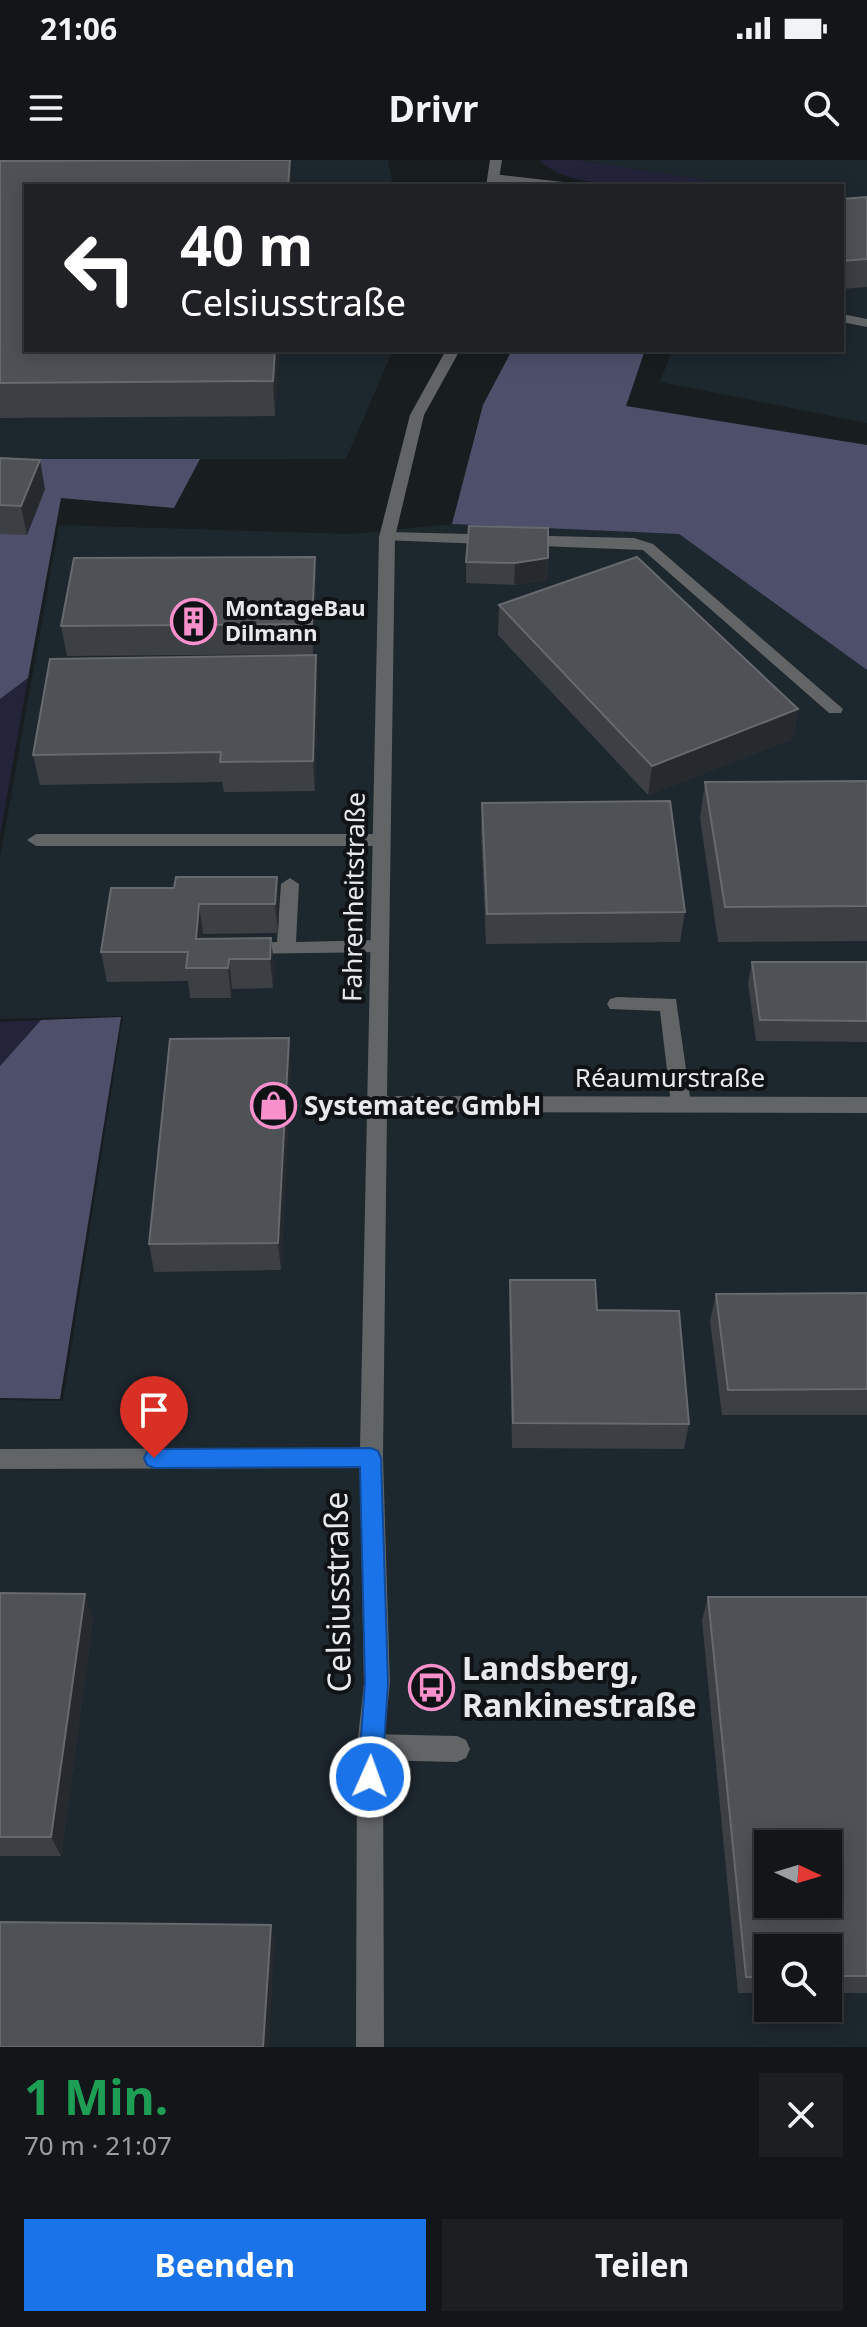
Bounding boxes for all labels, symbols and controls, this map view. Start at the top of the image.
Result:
text: 21:06 [40,8,117,49]
text: Drivr [389,84,478,133]
icon: menu [24,86,68,130]
icon: search [799,86,843,130]
text: 40 m [180,206,313,282]
icon: left [48,216,152,320]
text: Celsiusstraße [180,278,406,327]
place label: MontageBau Dilmann [225,592,366,647]
building icon: MontageBau Dilmann [170,597,218,645]
street label: Fahrenheitstraße [333,792,373,1002]
street label: Réaumurstraße [575,1059,765,1095]
shop icon: Systematec GmbH [249,1082,297,1130]
place label: Systematec GmbH [304,1087,541,1123]
pin [120,1376,188,1458]
icon: arrive [132,1388,176,1432]
street label: Celsiusstraße [313,1491,360,1693]
place label: Landsberg, Rankinestraße [462,1646,697,1726]
bus stop icon: Landsberg, Rankinestraße [407,1663,455,1711]
position arrow [328,1735,412,1819]
north arrow [754,1830,842,1918]
map controls [754,1830,842,2022]
button: search [754,1934,842,2022]
text: 1 Min. [24,2064,168,2129]
button: close [759,2073,843,2157]
text: 70 m · 21:07 [24,2127,172,2163]
button: Beenden [24,2219,426,2311]
button: Teilen [442,2219,843,2311]

